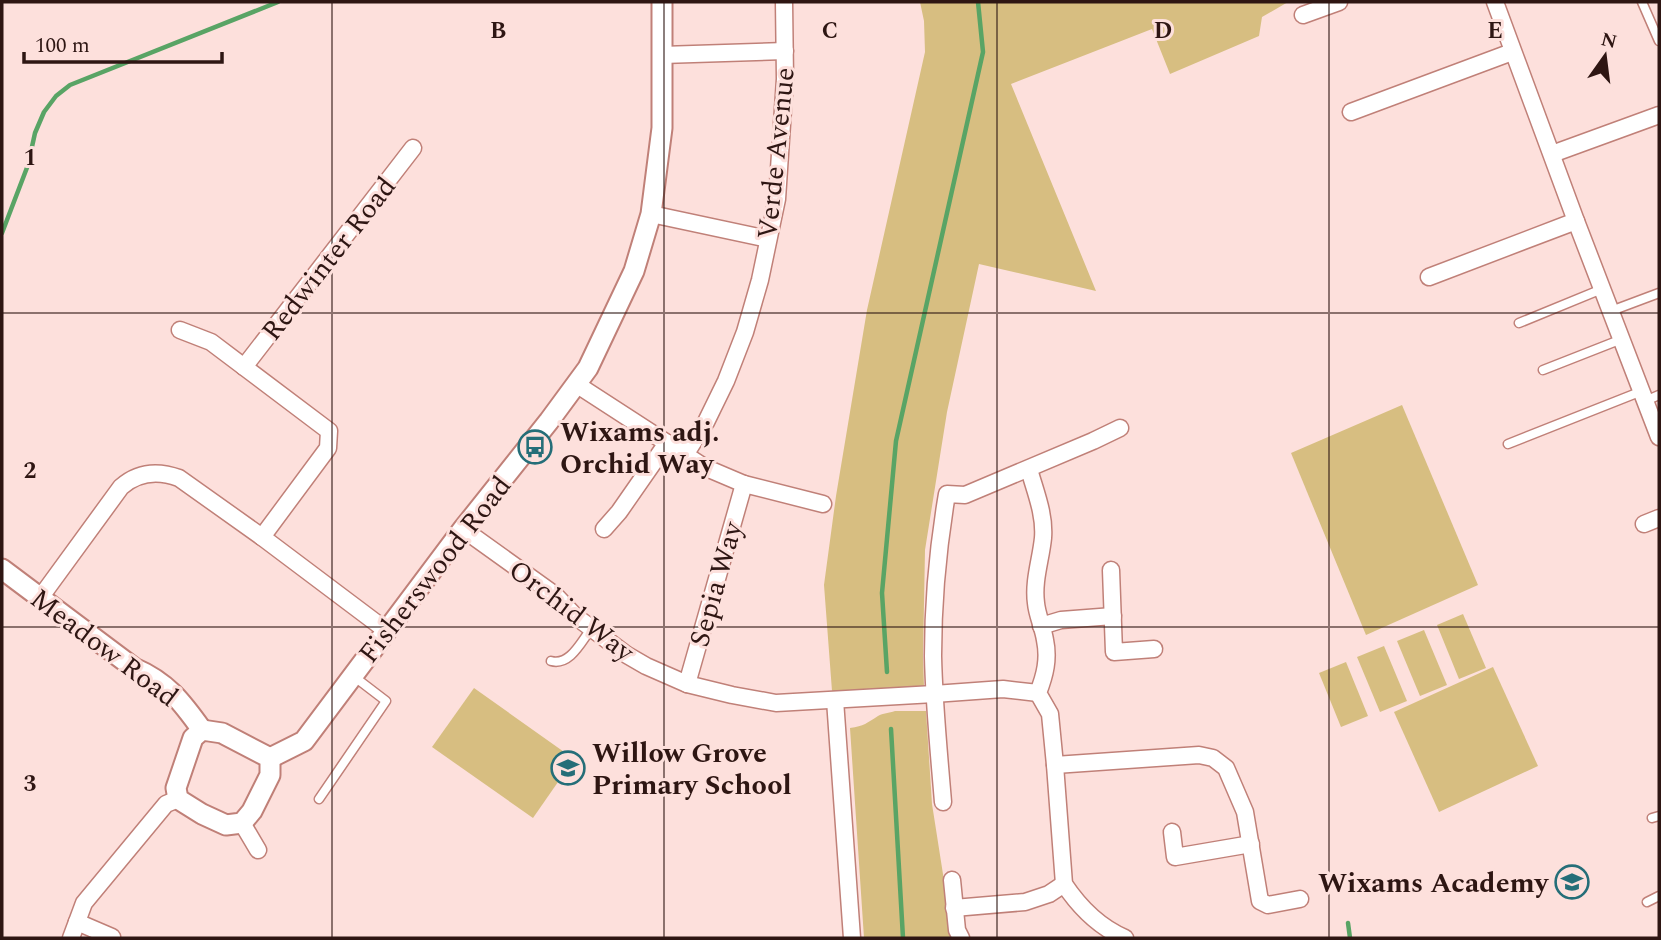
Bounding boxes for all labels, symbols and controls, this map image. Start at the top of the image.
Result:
text: B [490,14,506,49]
text: C [822,14,838,49]
text: D [1154,14,1172,49]
text: E [1487,14,1503,49]
scale bar [24,21,222,65]
north arrow [1570,21,1640,91]
text: N [1598,25,1620,57]
text: 100 m [35,30,90,62]
street label: Verde Avenue [746,65,807,241]
text: 1 [24,141,36,176]
street label: Redwinter Road [251,167,407,350]
place label: Wixams adj. Orchid Way [560,411,720,486]
bus stop icon: Wixams adj. Orchid Way [516,428,554,466]
text: 2 [24,454,37,489]
street label: Fisherswood Road [348,467,522,673]
street label: Sepia Way [678,515,755,652]
street label: Orchid Way [499,549,645,674]
street label: Meadow Road [21,578,187,718]
place label: Willow Grove Primary School [592,732,792,807]
school or university icon: Willow Grove Primary School [549,749,587,787]
text: 3 [24,767,37,802]
place label: Wixams Academy [1318,862,1550,905]
school or university icon: Wixams Academy [1553,863,1591,901]

